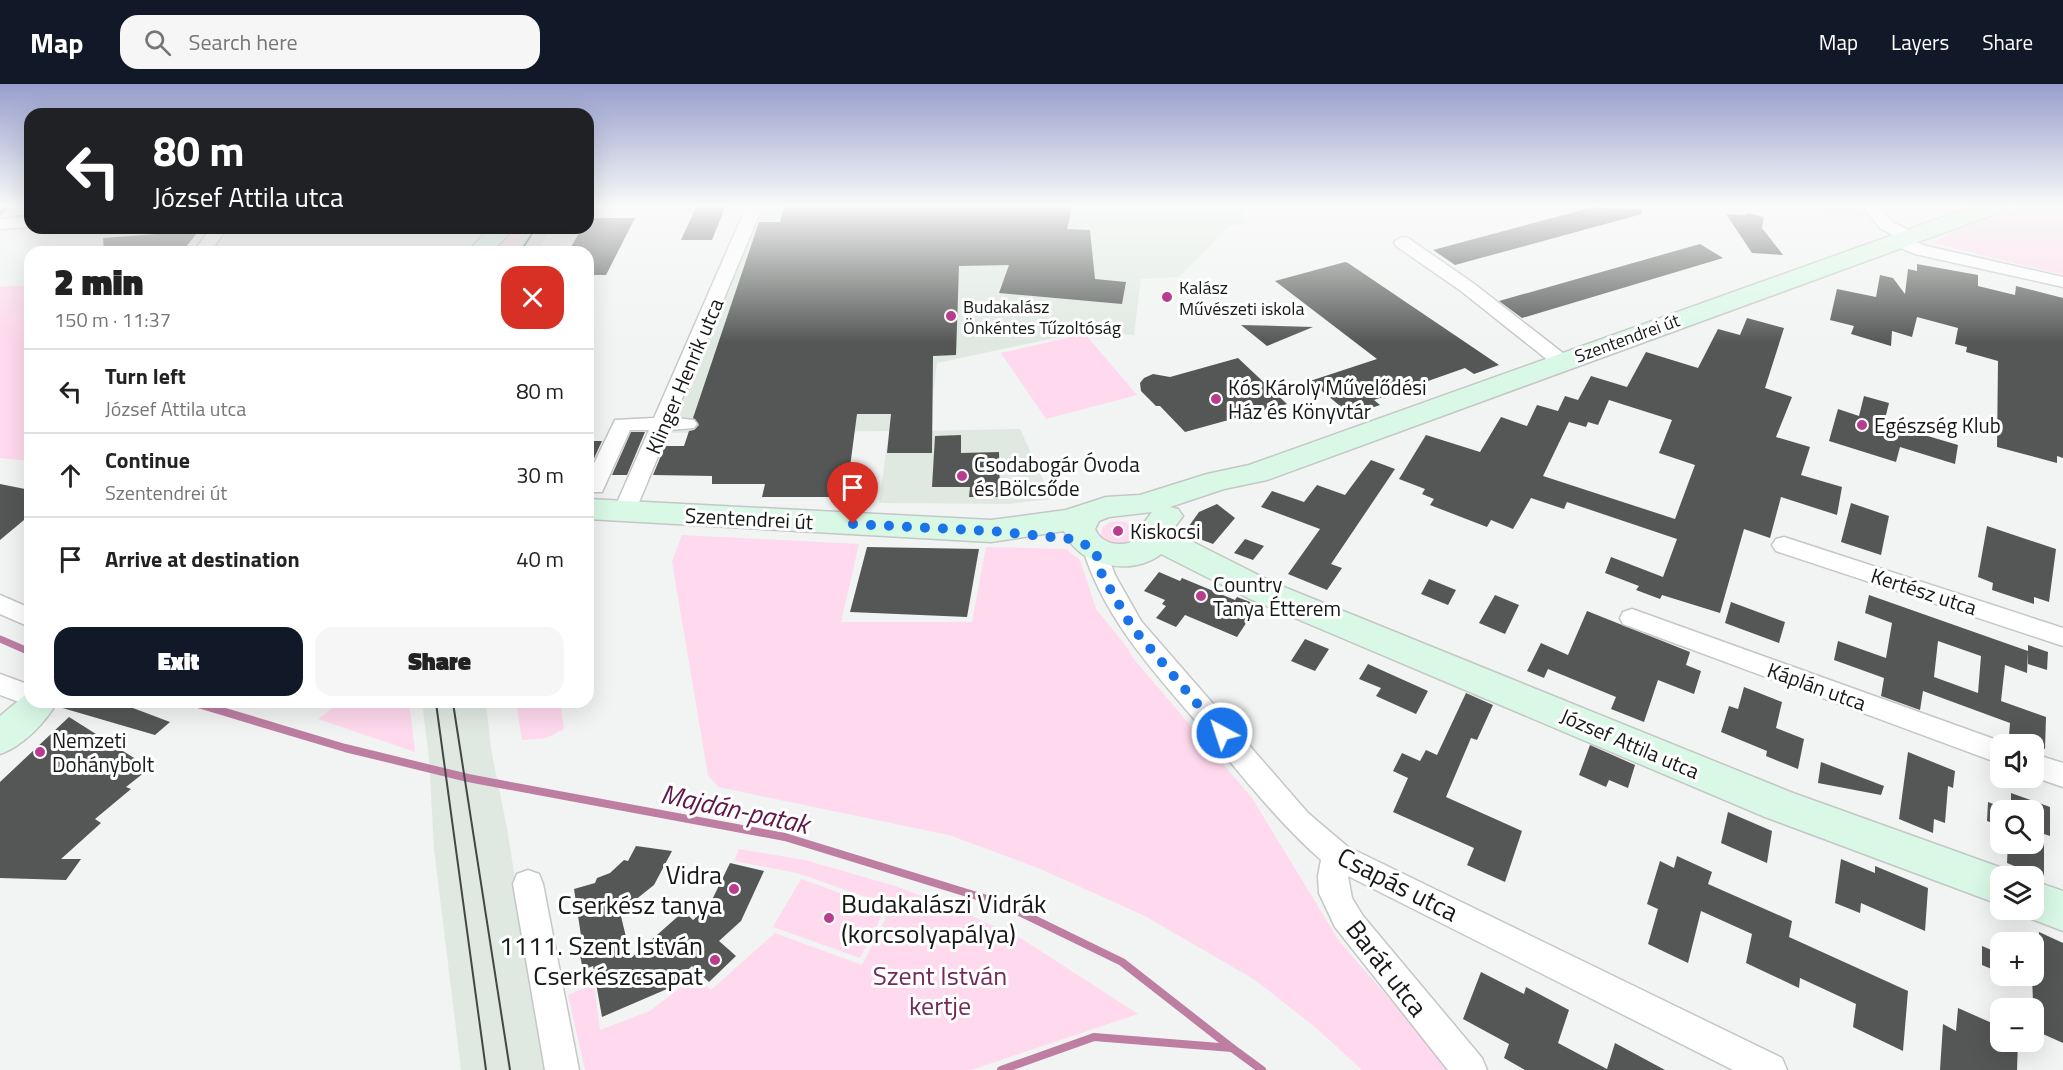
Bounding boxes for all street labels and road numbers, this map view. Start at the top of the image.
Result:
street label: Klinger Henrik utca [637,293,731,459]
street label: Szentendrei út [1571,306,1684,370]
street label: Szentendrei út [684,499,815,537]
street label: Kertész utca [1867,559,1982,623]
street label: Káplán utca [1763,653,1871,719]
street label: József Attila utca [1556,699,1705,787]
street label: Csapás utca [1331,837,1465,931]
street label: Barát utca [1337,911,1437,1025]

